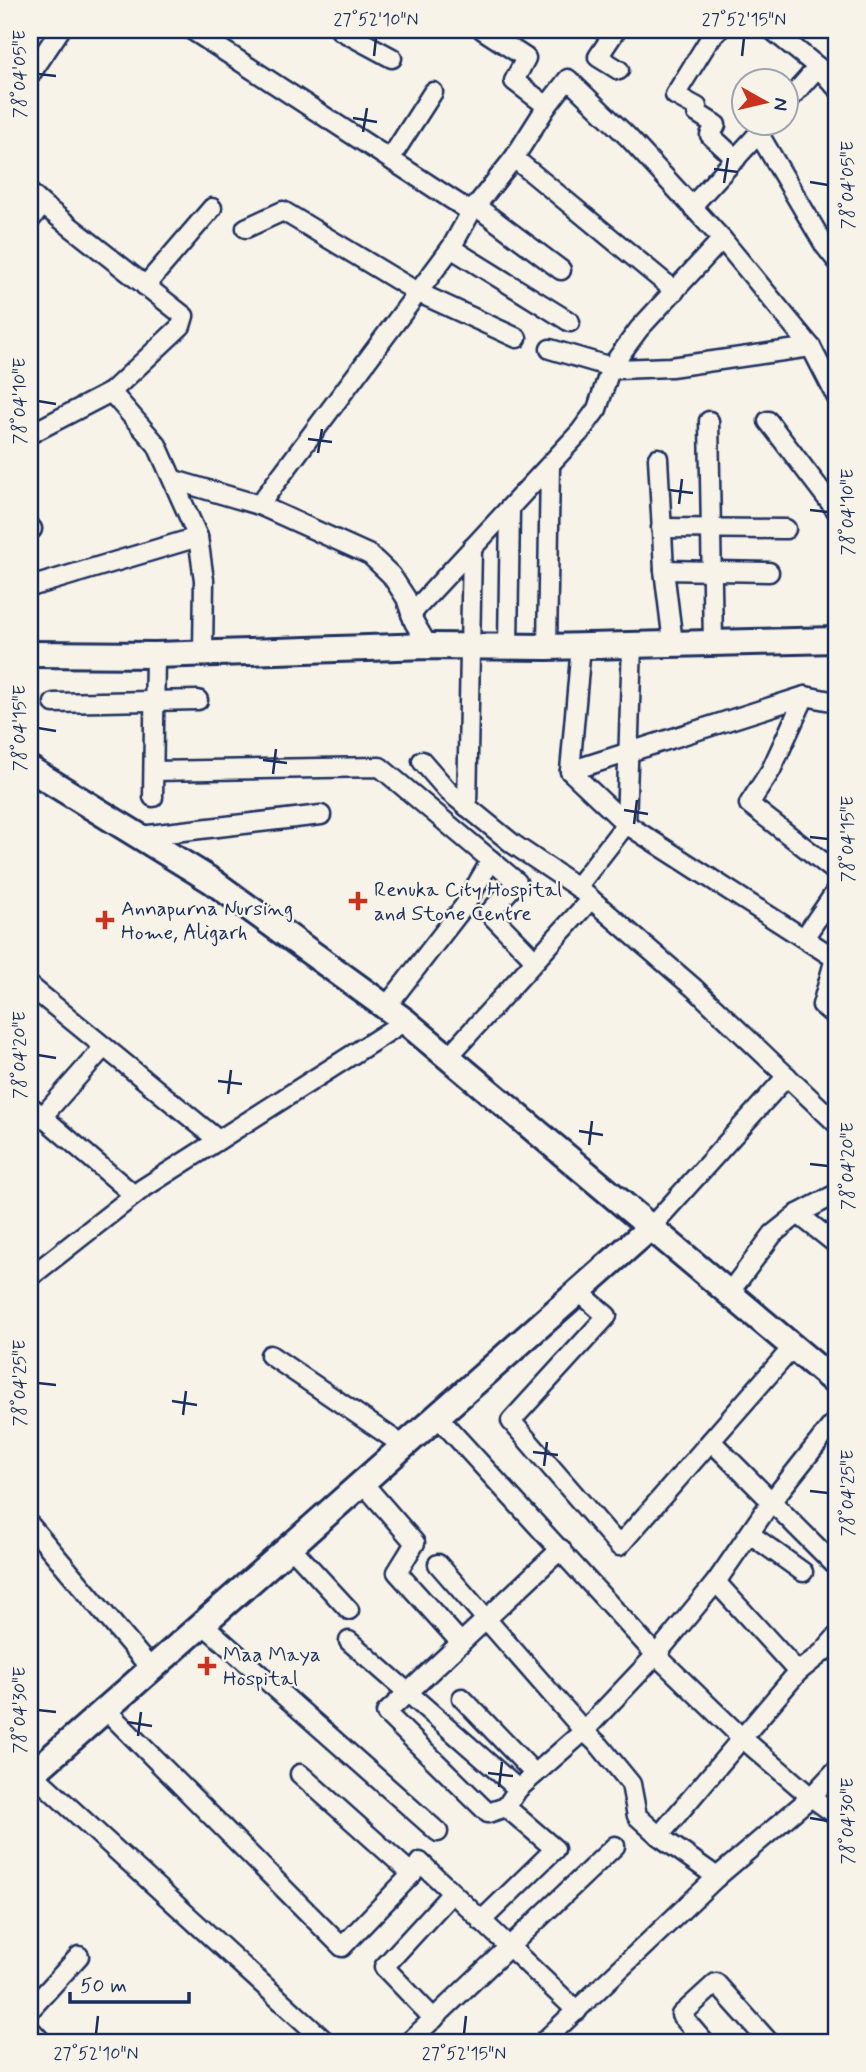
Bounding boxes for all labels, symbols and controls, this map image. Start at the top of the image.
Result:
text: 27°52'10"N [334,8,418,32]
text: 27°52'15"N [702,8,786,32]
text: 78°04'05"E [8,30,32,118]
north arrow [730,66,800,136]
text: N [767,96,794,112]
text: 78°04'05"E [836,141,860,229]
text: 78°04'10"E [8,357,32,445]
text: 78°04'10"E [836,468,860,556]
text: 78°04'15"E [8,685,32,771]
text: 78°04'15"E [836,796,860,882]
place label: Renuka City Hospital and Stone Centre [374,876,562,928]
marker: Renuka City Hospital and Stone Centre [348,891,368,911]
place label: Annapurna Nursing Home, Aligarh [121,895,293,947]
marker: Annapurna Nursing Home, Aligarh [95,910,115,930]
text: 78°04'20"E [8,1011,32,1099]
text: 78°04'20"E [836,1122,860,1210]
text: 78°04'25"E [8,1339,32,1427]
text: 78°04'25"E [836,1449,860,1537]
place label: Maa Maya Hospital [223,1641,321,1693]
marker: Maa Maya Hospital [197,1656,217,1676]
text: 78°04'30"E [8,1666,32,1754]
text: 78°04'30"E [836,1777,860,1865]
scale bar [70,1960,189,2004]
text: 50 m [80,1972,127,2000]
text: 27°52'10"N [54,2042,138,2066]
text: 27°52'15"N [422,2042,506,2066]

